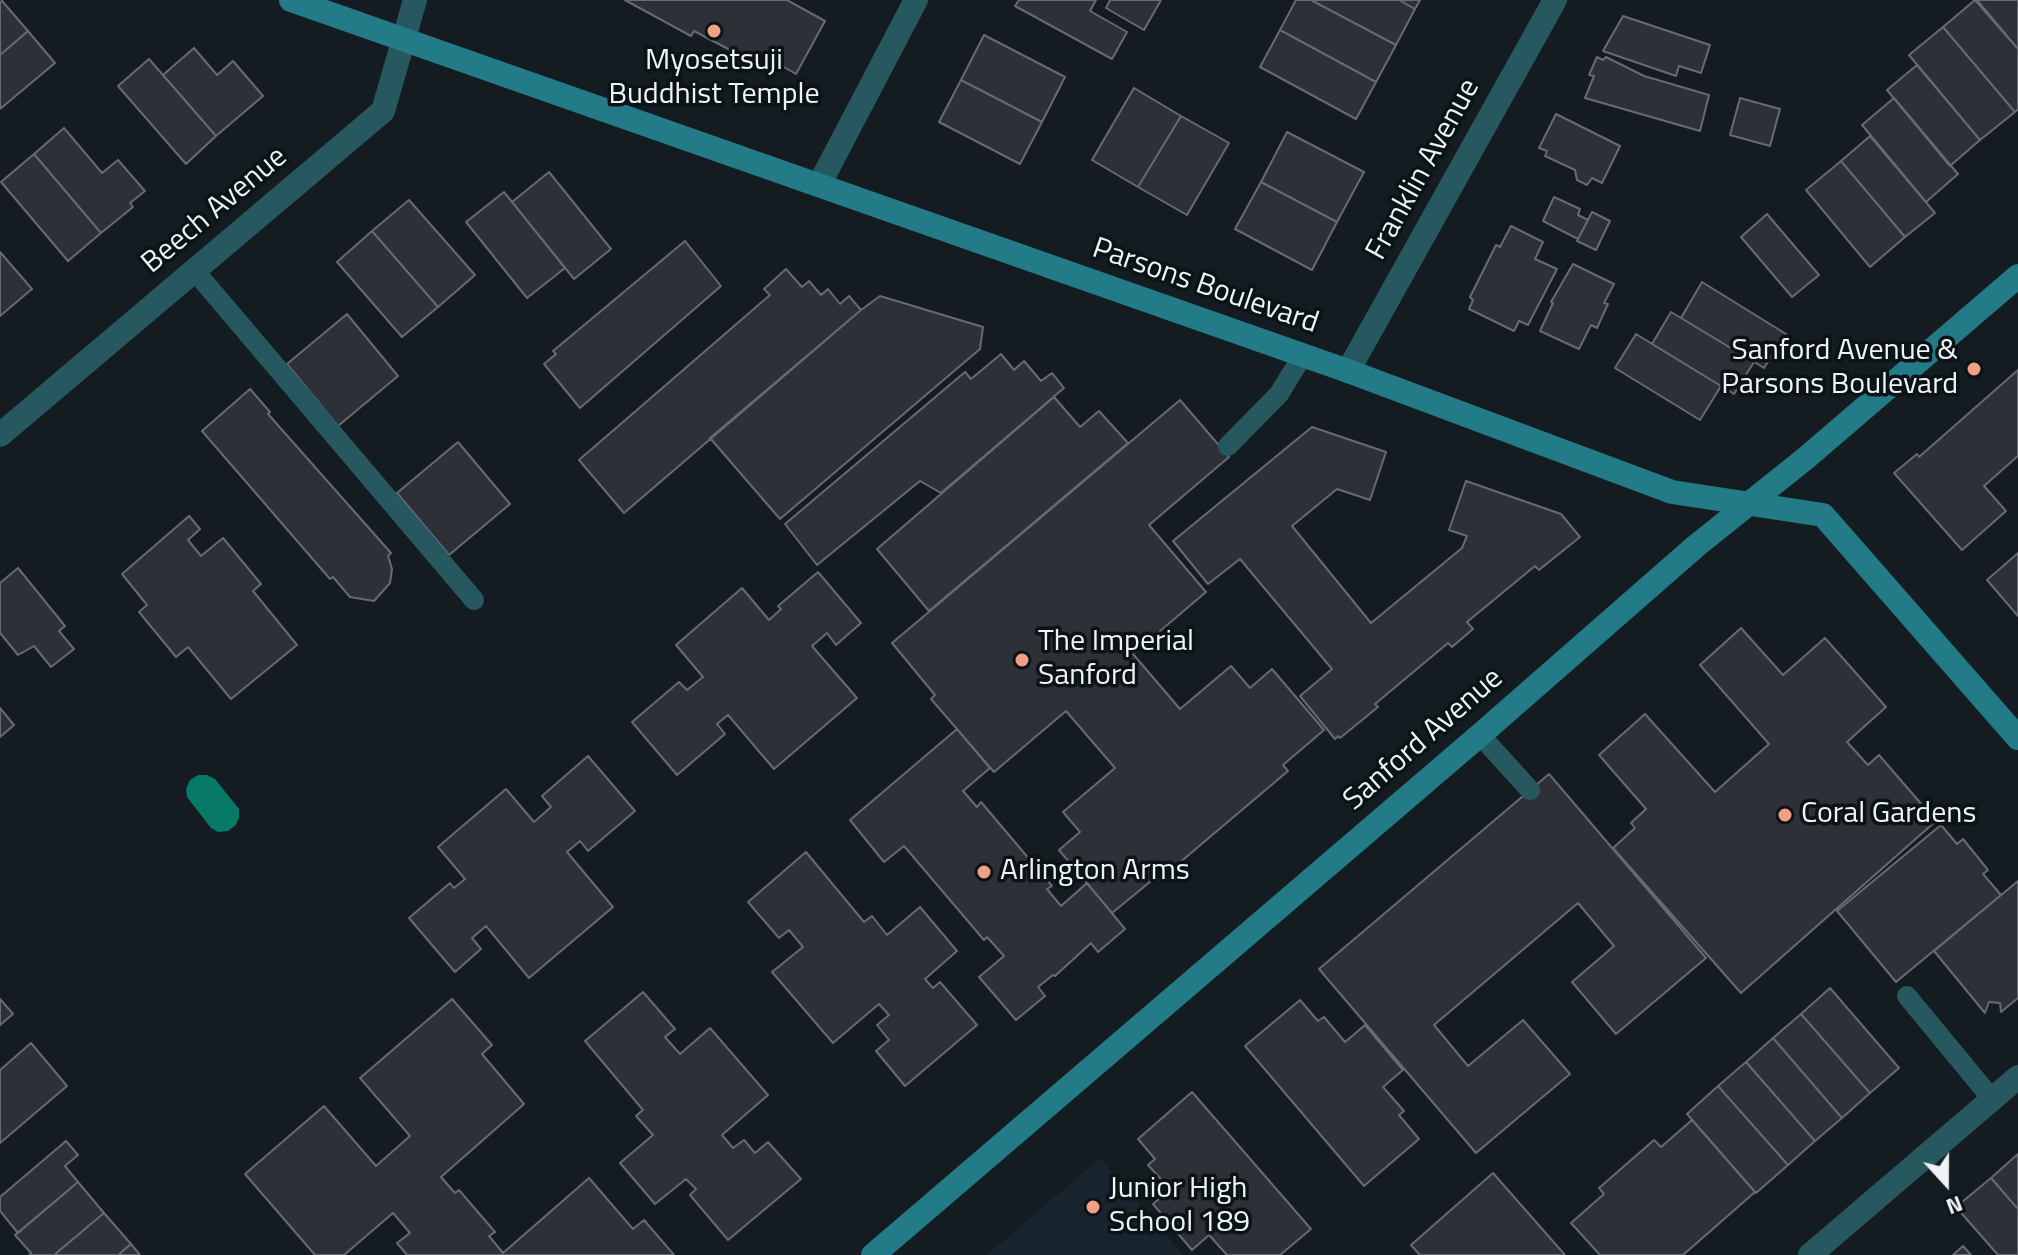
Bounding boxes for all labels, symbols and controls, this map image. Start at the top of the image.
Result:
marker: Myosetsuji Buddhist Temple [705,22,723,40]
place label: Myosetsuji Buddhist Temple [608,44,820,114]
street label: Franklin Avenue [1360,73,1488,267]
street label: Beech Avenue [135,140,295,282]
street label: Parsons Boulevard [1087,231,1323,343]
place label: Sanford Avenue & Parsons Boulevard [1721,334,1958,404]
marker: Sanford Avenue & Parsons Boulevard [1965,360,1983,378]
place label: The Imperial Sanford [1038,625,1194,696]
marker: The Imperial Sanford [1013,651,1031,669]
street label: Sanford Avenue [1337,661,1511,819]
place label: Coral Gardens [1801,797,1976,833]
marker: Coral Gardens [1776,806,1794,824]
place label: Arlington Arms [1000,854,1190,890]
marker: Arlington Arms [975,863,993,881]
north arrow [1906,1143,1986,1223]
place label: Junior High School 189 [1109,1172,1250,1242]
text: N [1941,1187,1968,1224]
marker: Junior High School 189 [1084,1198,1102,1216]

